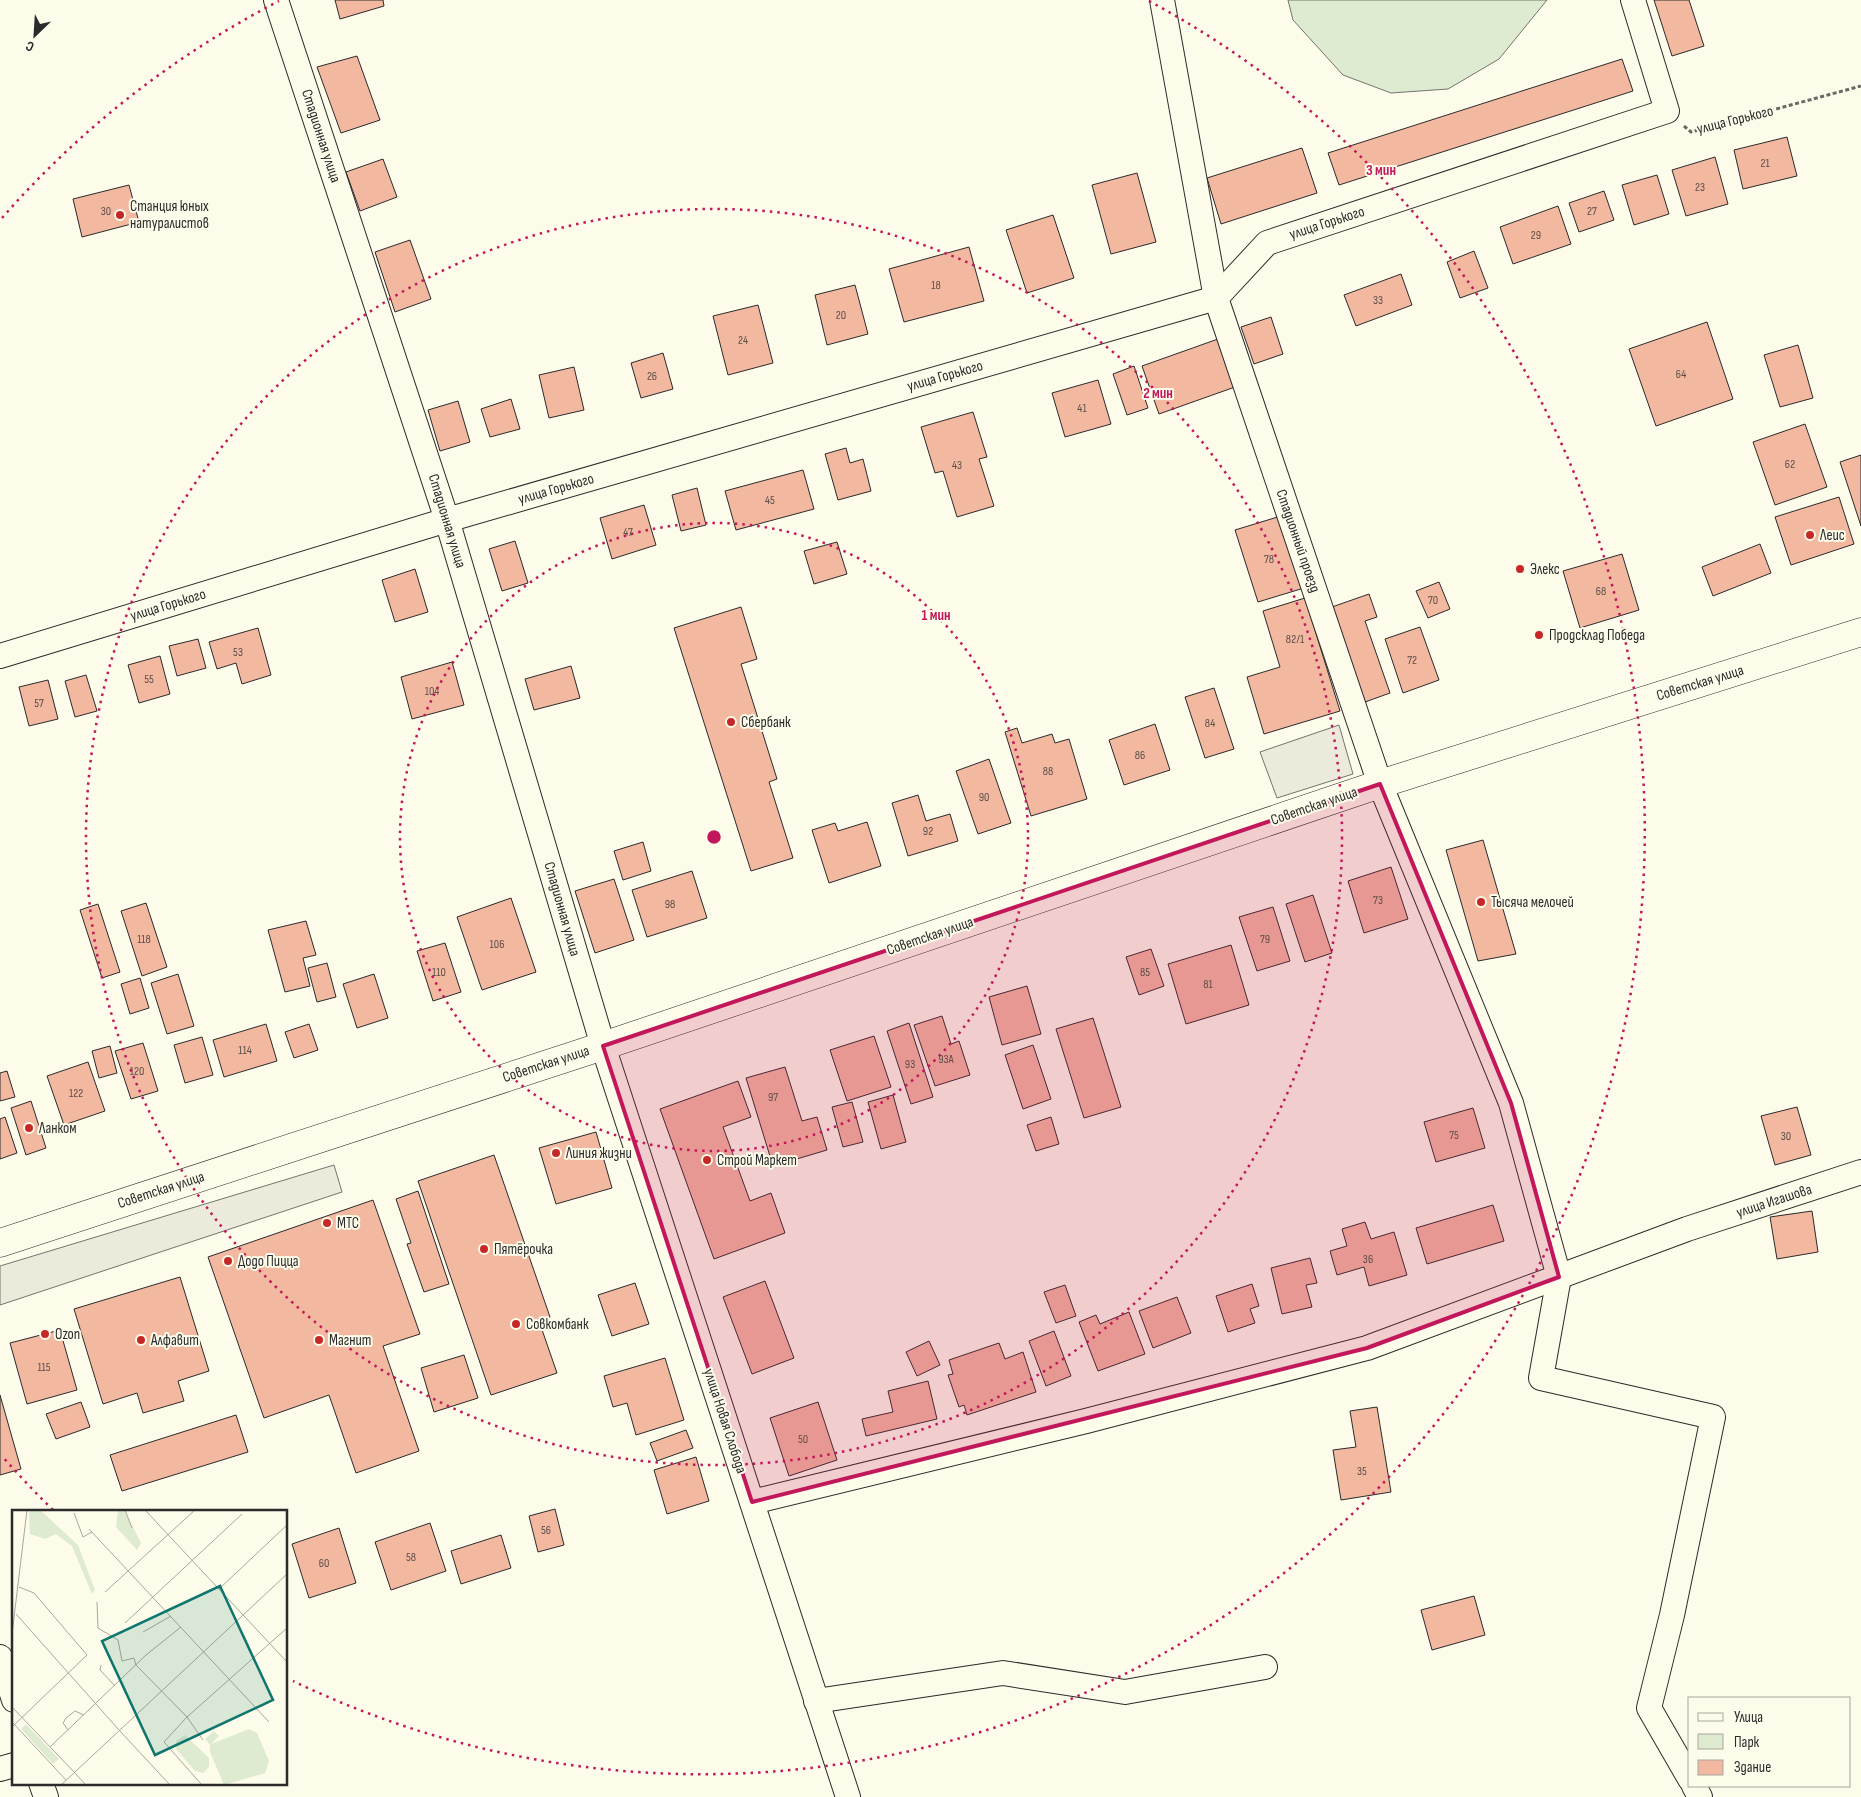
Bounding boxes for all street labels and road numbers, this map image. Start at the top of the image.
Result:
street label: Стадионная улица [297,87,345,185]
street label: улица Горького [1695,101,1775,139]
street label: улица Горького [1287,202,1367,244]
street label: улица Горького [905,356,985,396]
street label: улица Горького [516,469,596,509]
street label: Стадионная улица [424,472,470,570]
street label: Стадионный проезд [1272,487,1324,595]
street label: улица Горького [128,585,208,625]
street label: Советская улица [1654,661,1746,705]
street label: Советская улица [1268,782,1360,830]
street label: Стадионная улица [539,860,585,959]
street label: Советская улица [884,912,976,960]
street label: Советская улица [500,1041,592,1087]
street label: Советская улица [115,1167,207,1213]
street label: улица Игашова [1734,1180,1814,1222]
street label: улица Новая Слобода [699,1366,751,1476]

